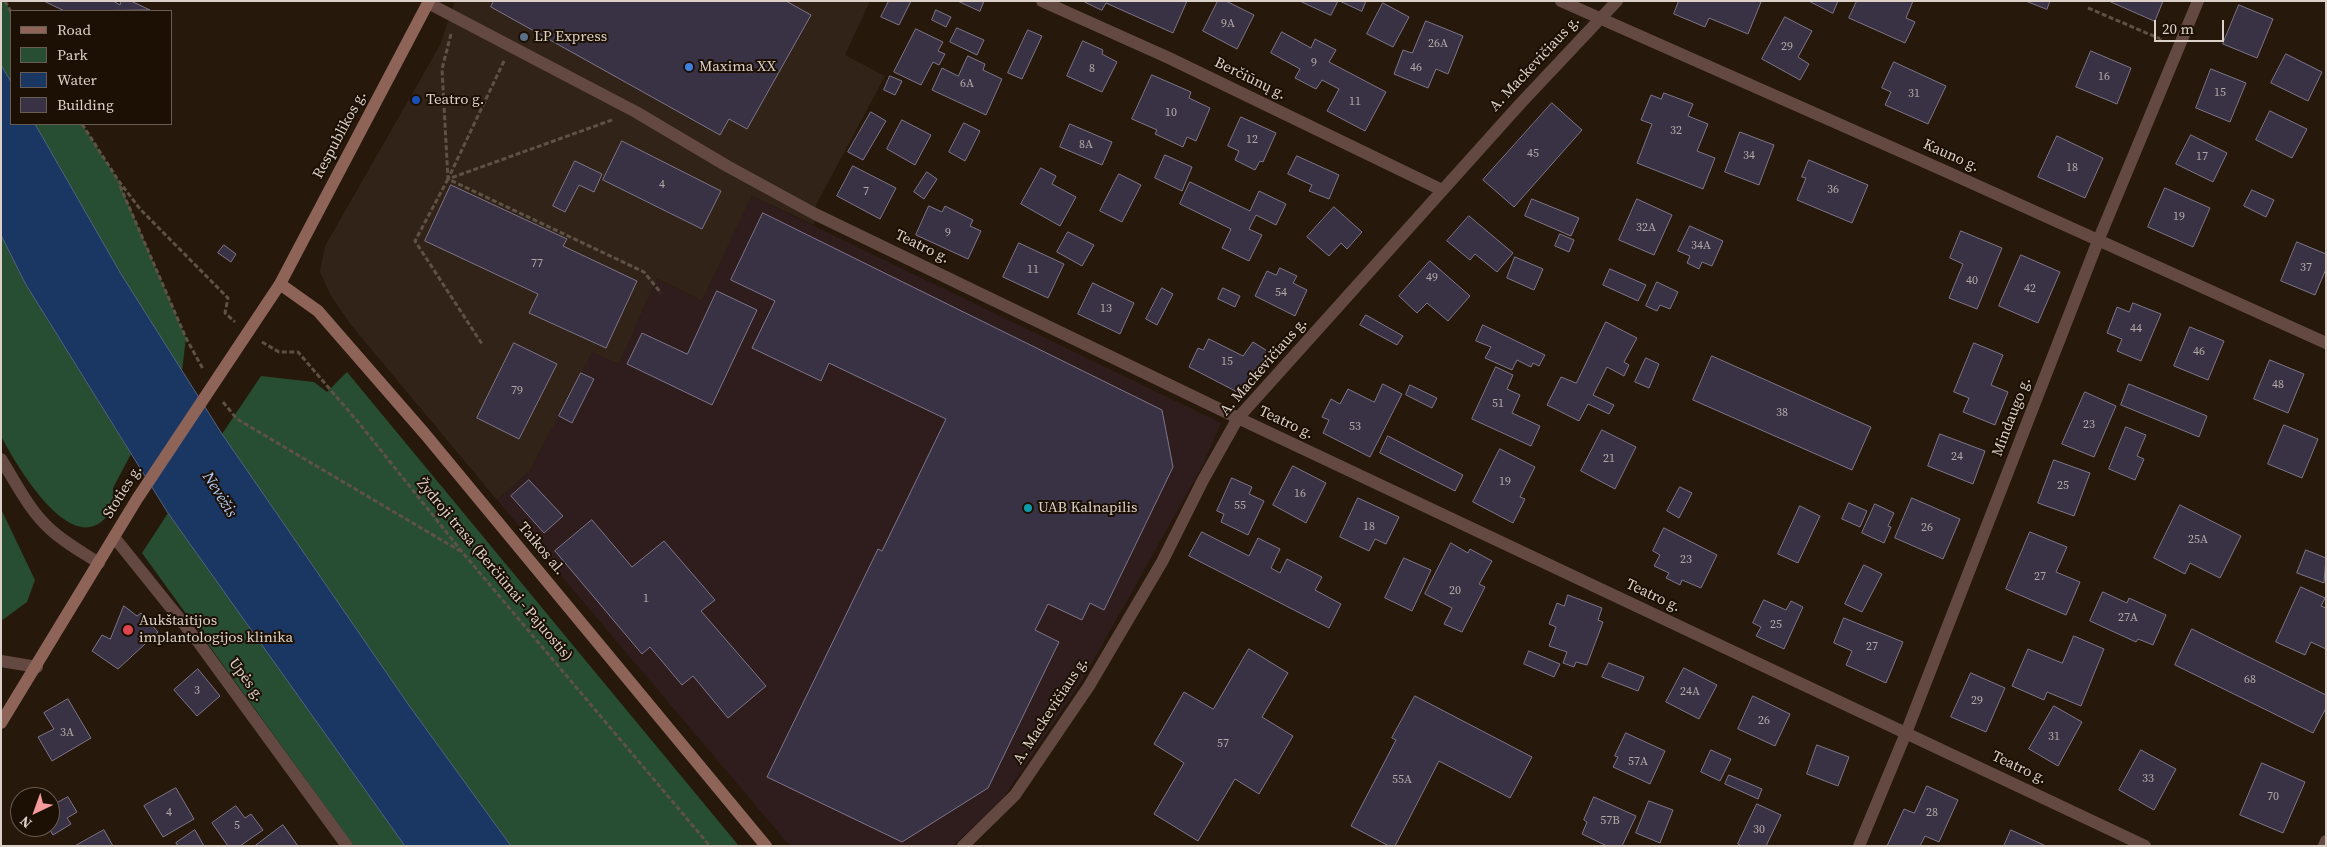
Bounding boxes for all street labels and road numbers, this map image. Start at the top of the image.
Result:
street label: A. Mackevičiaus g. [1486,13,1584,115]
street label: Berčiūnų g. [1211,54,1289,104]
street label: Respublikos g. [309,88,371,182]
street label: Kauno g. [1920,136,1982,176]
street label: Teatro g. [892,226,952,268]
street label: A. Mackevičiaus g. [1217,314,1311,420]
street label: Mindaugo g. [1989,375,2035,459]
street label: Teatro g. [1256,403,1316,443]
street label: Stoties g. [100,462,146,522]
street label: Žydroji trasa (Berčiūnai - Pajuostis) [412,475,576,665]
street label: Taikos al. [514,519,568,579]
street label: Teatro g. [1623,576,1683,616]
street label: A. Mackevičiaus g. [1010,654,1092,768]
street label: Upės g. [224,655,268,705]
street label: Teatro g. [1989,748,2049,788]

